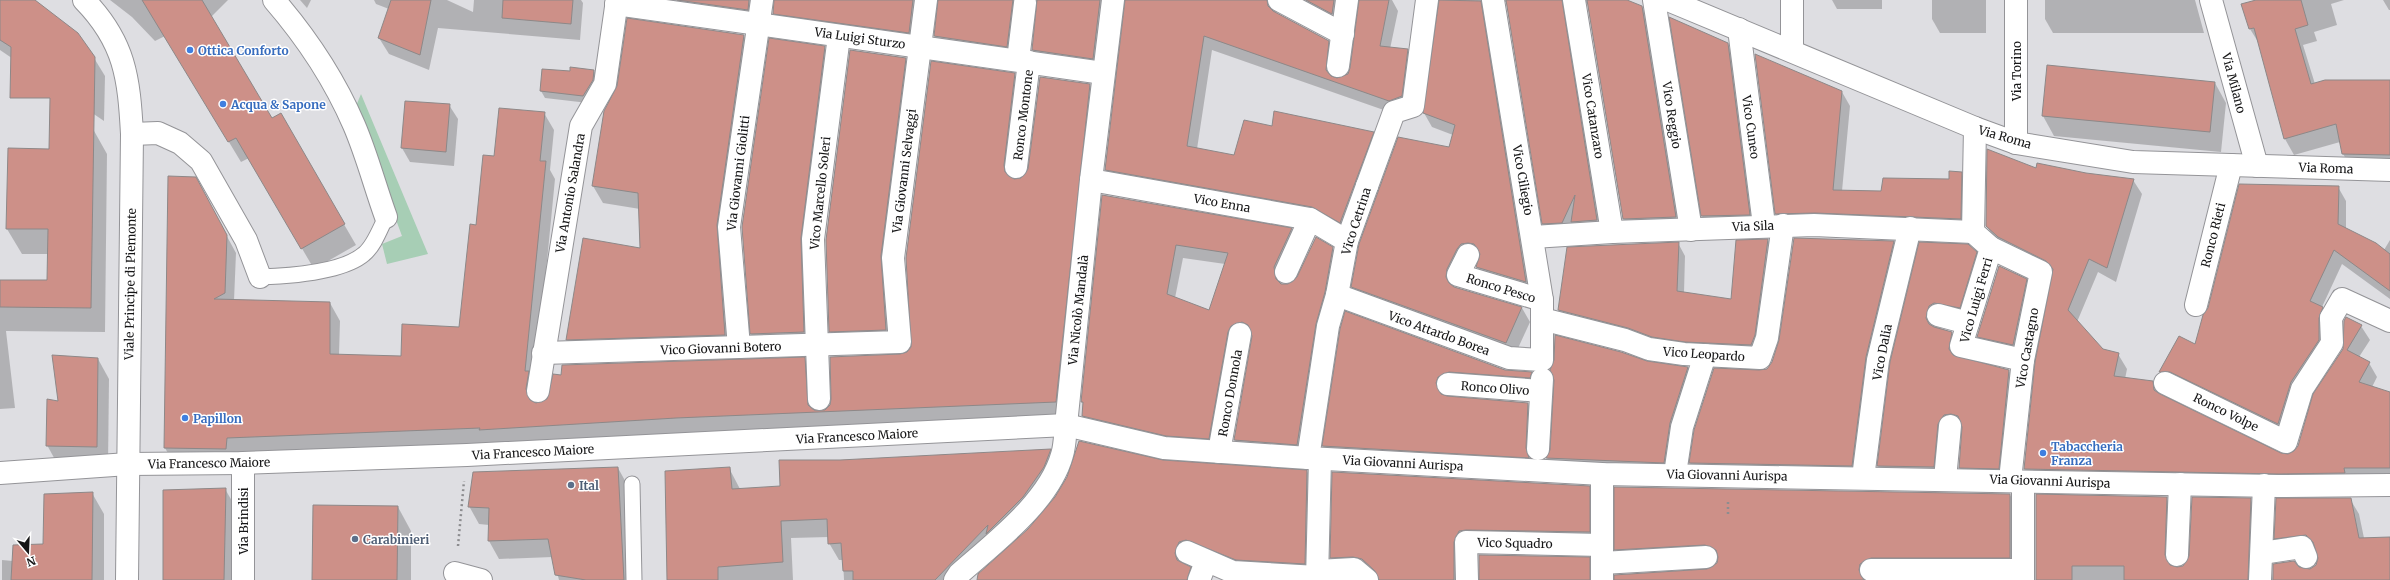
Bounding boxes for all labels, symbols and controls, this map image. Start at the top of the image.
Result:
street label: Via Luigi Sturzo [813,24,906,52]
street label: Via Torino [2009,41,2024,102]
place label: Ottica Conforto [198,43,289,58]
marker: Ottica Conforto [185,45,195,55]
street label: Via Milano [2218,50,2249,115]
street label: Ronco Montone [1010,69,1036,161]
street label: Vico Catanzaro [1579,71,1607,160]
street label: Vico Reggio [1659,79,1685,150]
street label: Vico Cuneo [1739,93,1763,160]
place label: Acqua & Sapone [230,97,326,112]
marker: Acqua & Sapone [218,99,228,109]
street label: Via Giovanni Selvaggi [889,108,919,235]
street label: Via Giovanni Giolitti [723,114,753,233]
street label: Via Roma [1976,122,2034,152]
street label: Via Antonio Salandra [552,131,588,255]
street label: Vico Marcello Soleri [806,136,833,251]
street label: Vico Ciliegio [1509,143,1537,216]
street label: Via Roma [2297,160,2354,176]
street label: Vico Cetrina [1338,185,1374,258]
street label: Vico Enna [1191,190,1252,215]
street label: Ronco Rieti [2198,201,2228,269]
street label: Viale Principe di Piemonte [121,208,139,361]
street label: Via Sila [1731,218,1775,234]
street label: Via Nicolò Mandalà [1065,254,1091,367]
street label: Vico Luigi Ferri [1956,256,1995,345]
street label: Ronco Pesco [1465,270,1537,306]
street label: Vico Attardo Borea [1385,307,1492,359]
street label: Vico Castagno [2012,307,2041,390]
street label: Vico Dalia [1869,322,1895,382]
street label: Vico Giovanni Botero [659,338,782,358]
street label: Vico Leopardo [1662,344,1745,364]
street label: Ronco Donnola [1215,348,1245,438]
street label: Ronco Olivo [1460,378,1530,398]
street label: Ronco Volpe [2191,390,2261,434]
place label: Papillon [193,411,242,426]
marker: Papillon [180,413,190,423]
street label: Via Francesco Maiore [795,425,918,447]
place label: Tabaccheria Franza [2051,439,2123,468]
street label: Via Francesco Maiore [471,441,594,463]
marker: Tabaccheria Franza [2038,448,2048,458]
street label: Via Giovanni Aurispa [1341,452,1464,474]
street label: Via Francesco Maiore [147,454,270,472]
street label: Via Giovanni Aurispa [1665,466,1788,484]
street label: Via Giovanni Aurispa [1988,471,2111,491]
place label: Ital [579,478,599,493]
marker: Ital [566,480,576,490]
street label: Via Brindisi [236,487,251,556]
north arrow [8,532,48,572]
place label: Carabinieri [363,532,429,547]
marker: Carabinieri [350,534,360,544]
street label: Vico Squadro [1476,535,1553,551]
text: N [25,553,38,570]

